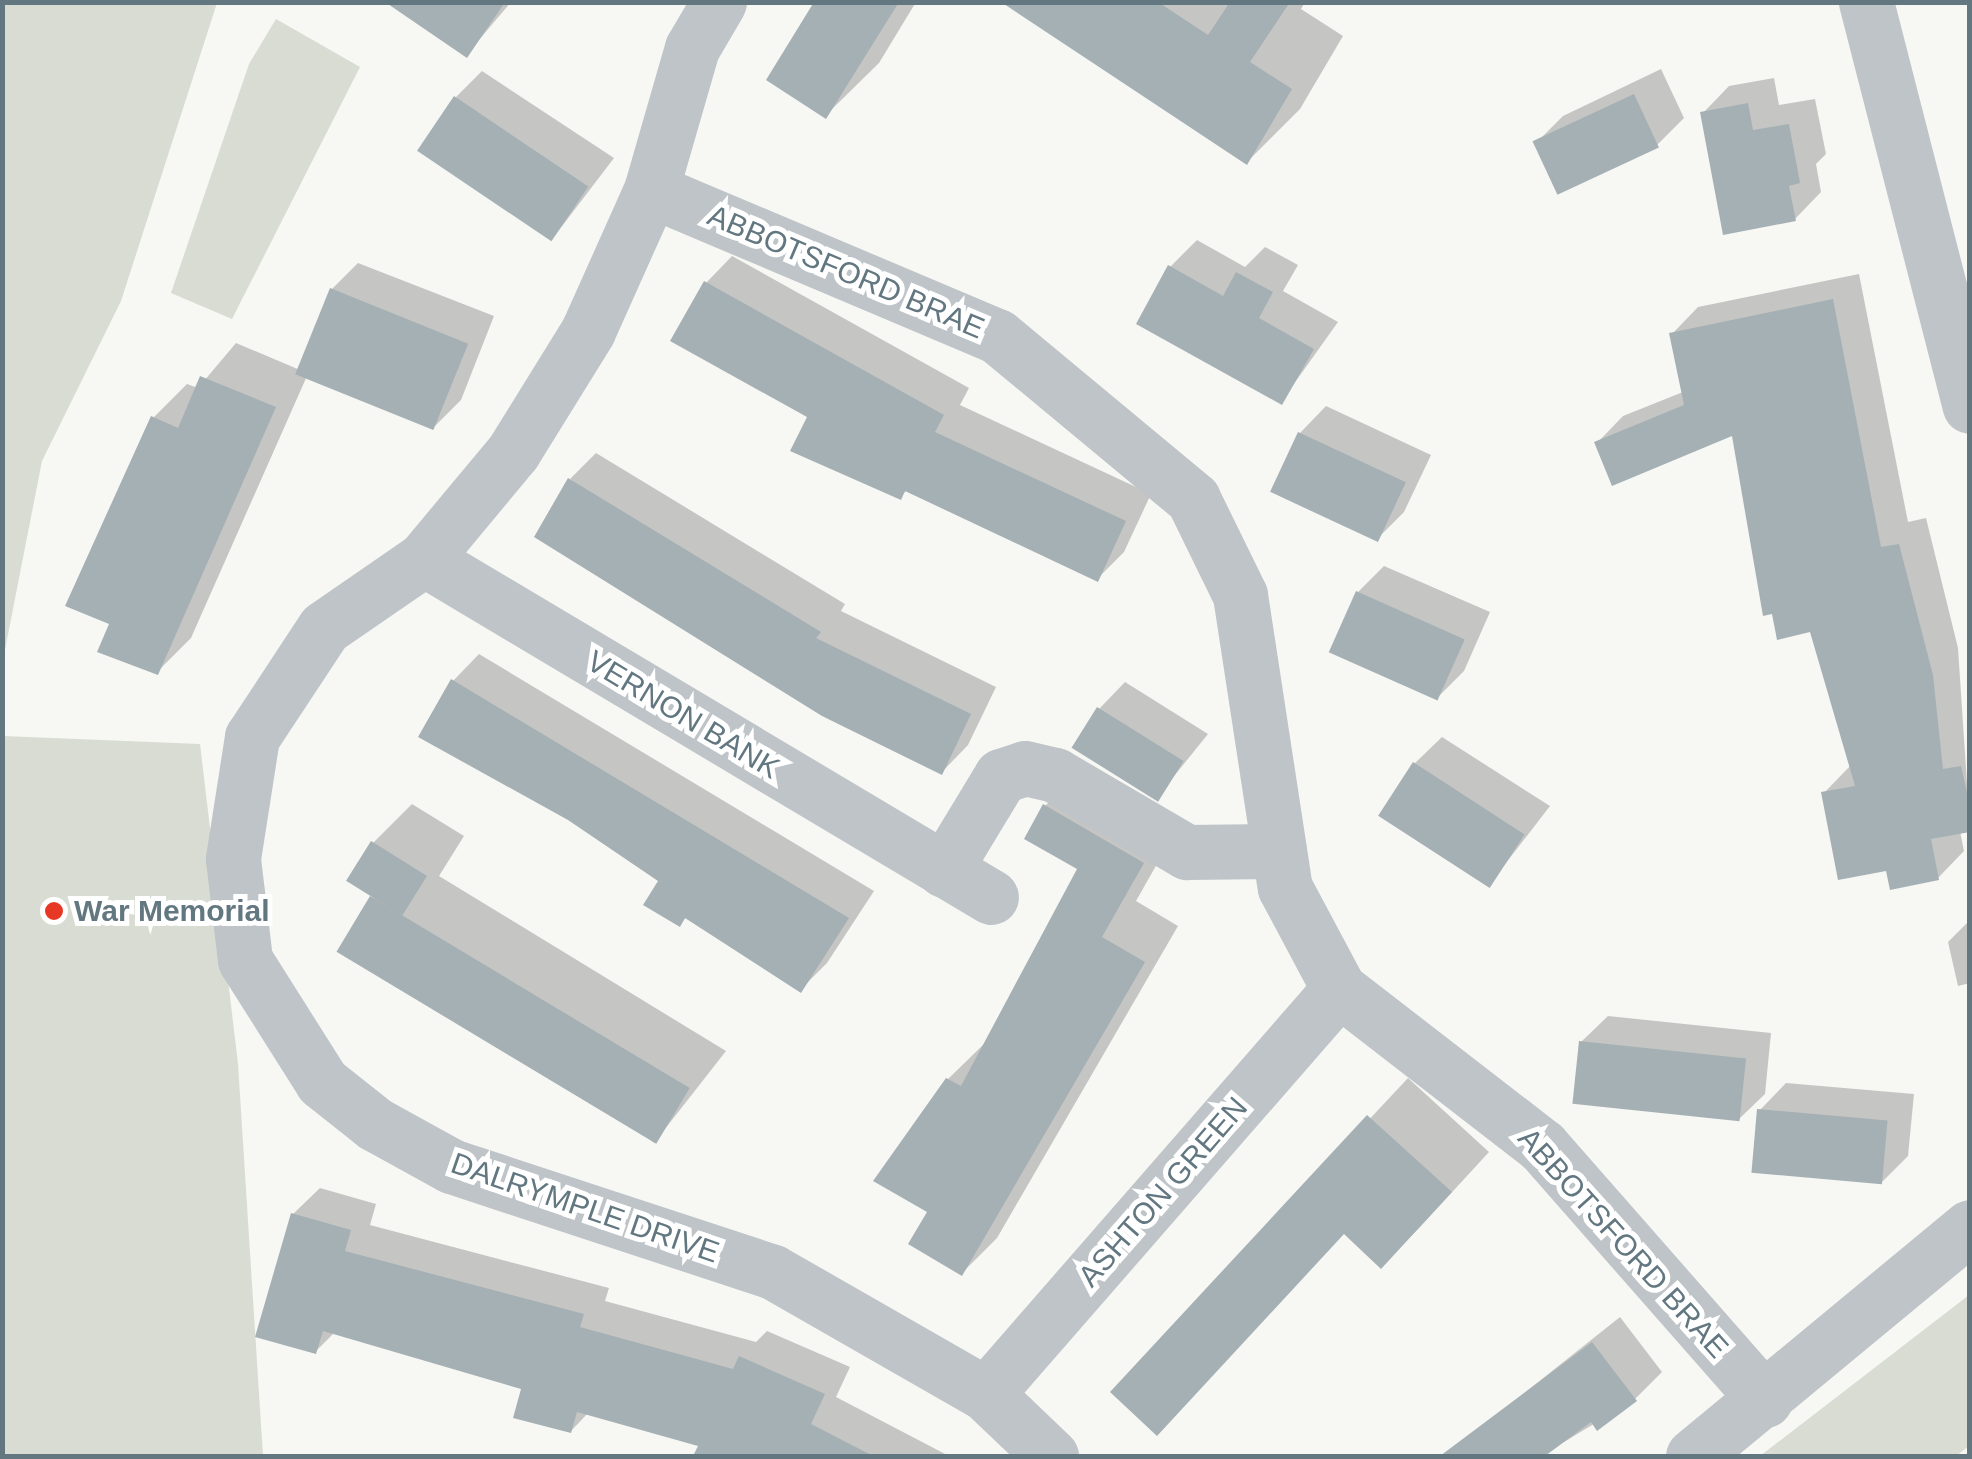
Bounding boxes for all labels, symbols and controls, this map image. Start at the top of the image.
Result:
street label: ABBOTSFORD BRAE [702,197,990,347]
street label: VERNON BANK [580,643,786,787]
place label: War Memorial [74,893,270,929]
marker: War Memorial [43,900,65,922]
street label: ASHTON GREEN [1071,1090,1255,1294]
street label: ABBOTSFORD BRAE [1510,1121,1736,1365]
street label: DALRYMPLE DRIVE [446,1145,724,1271]

